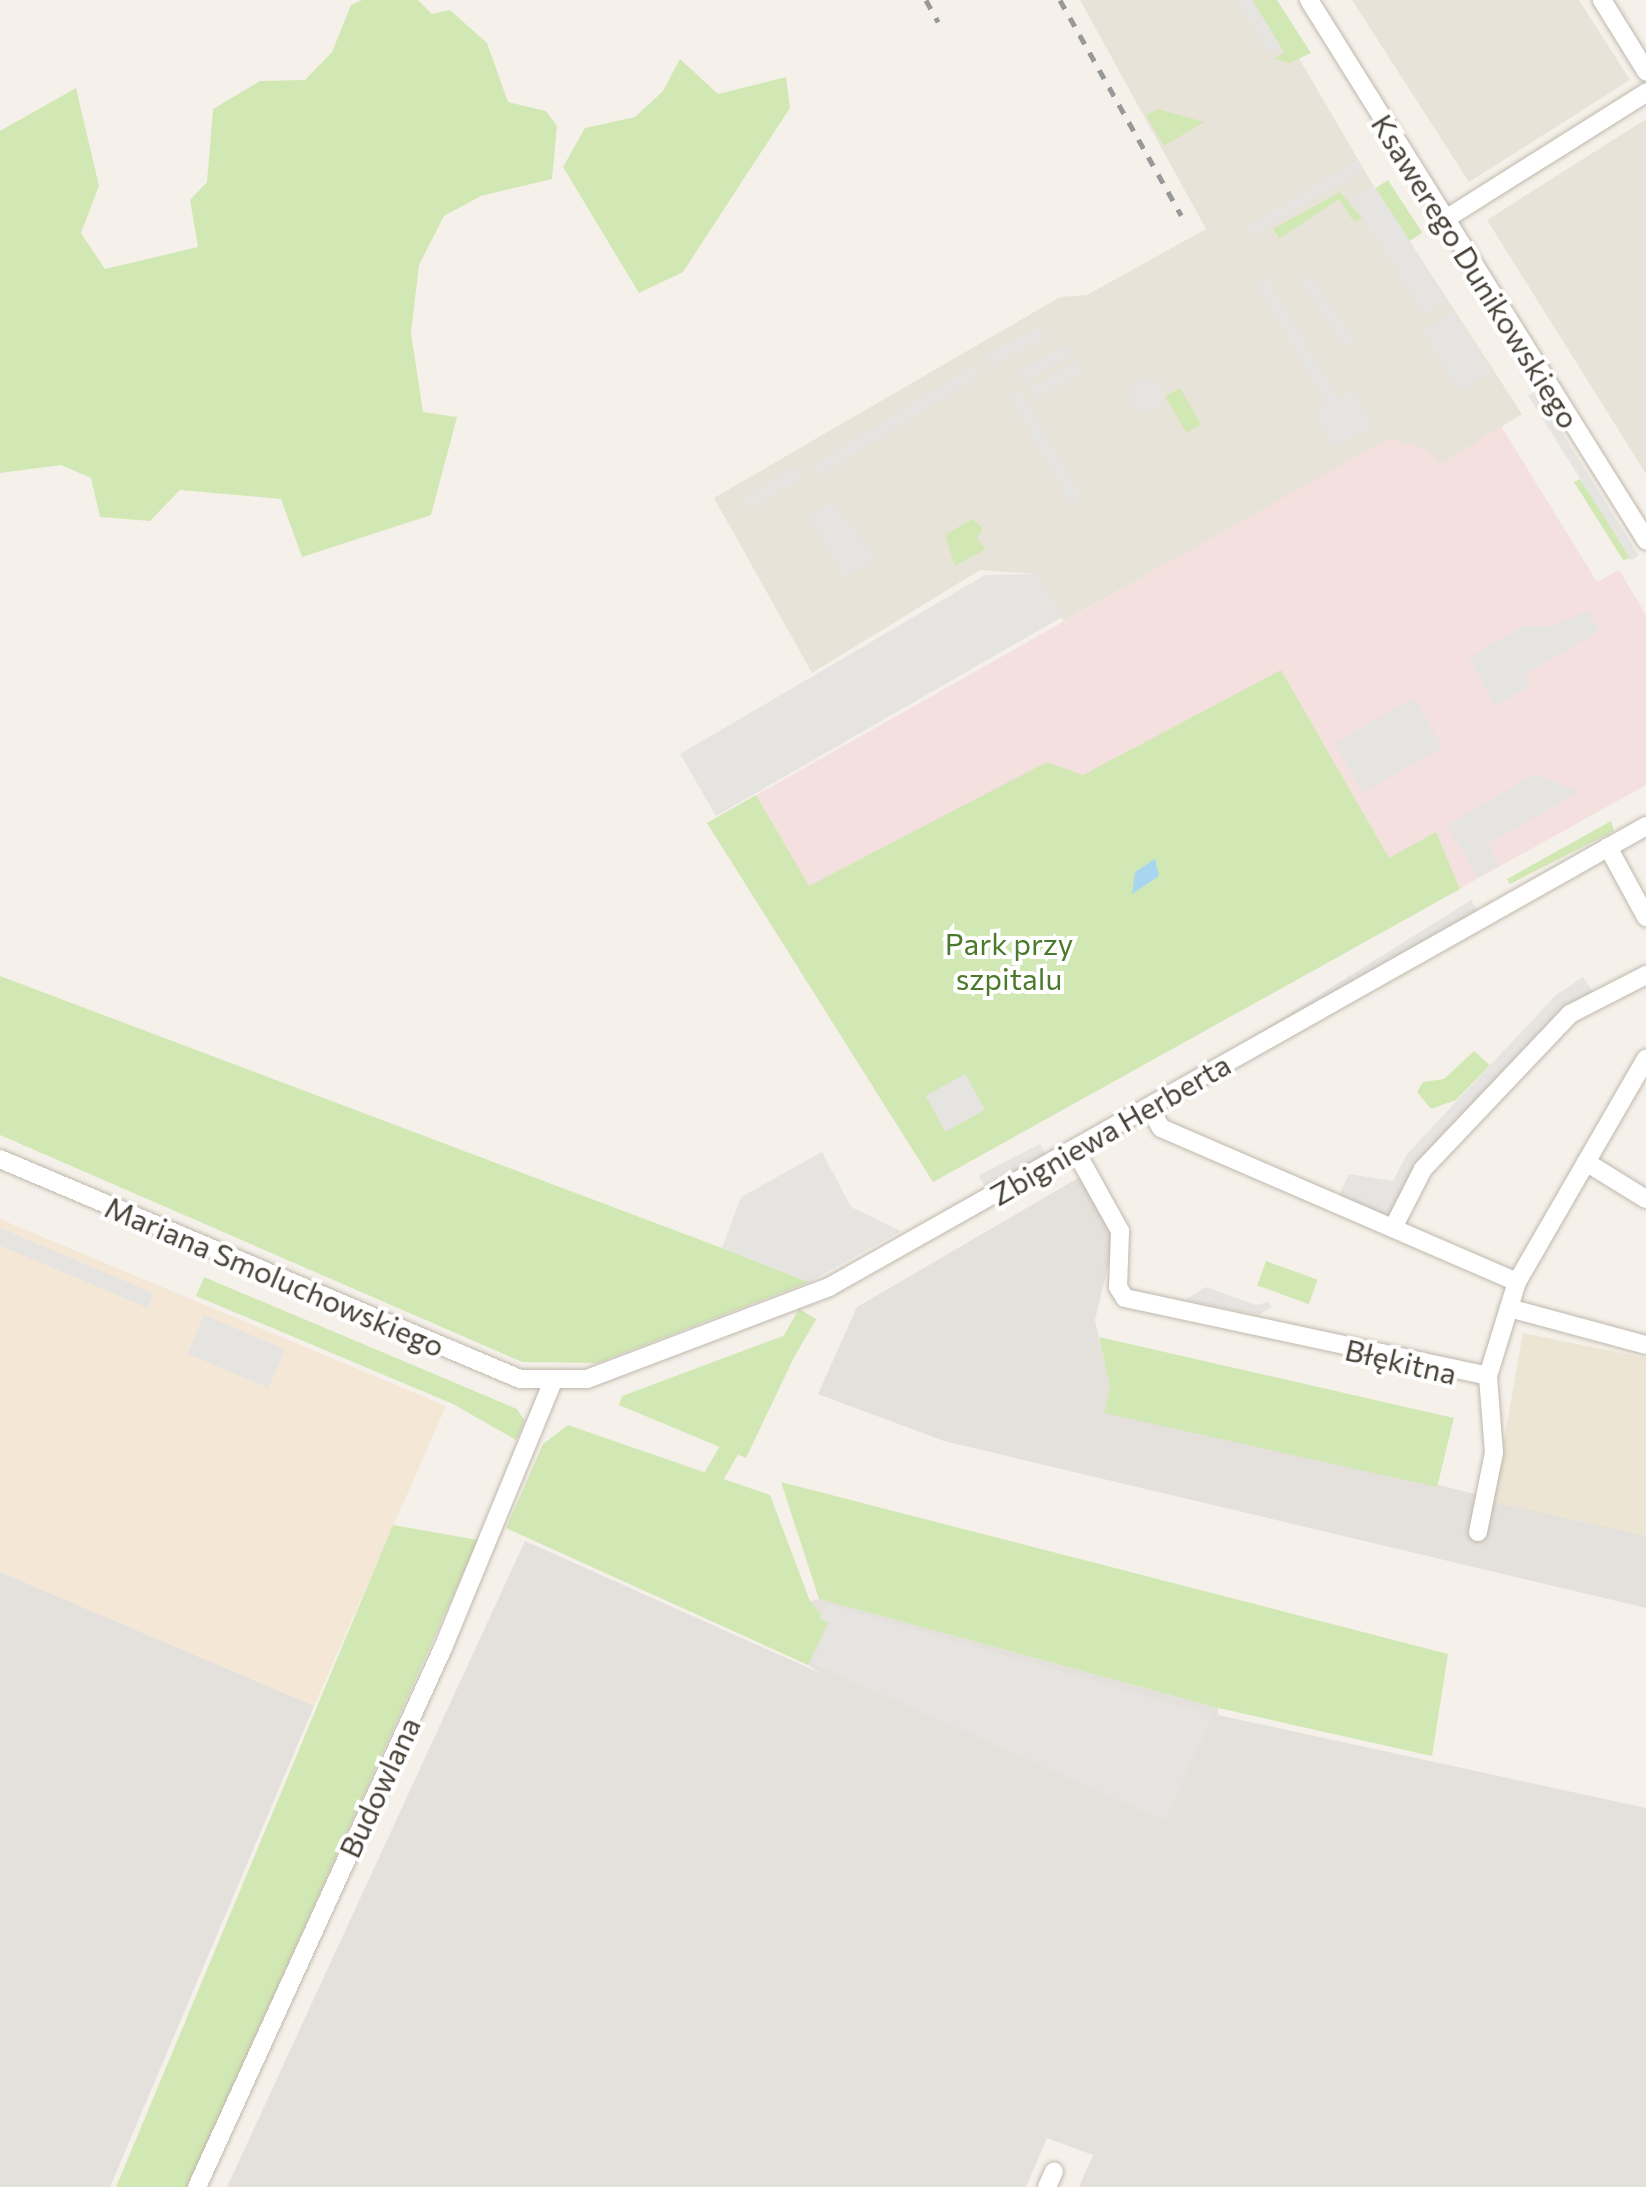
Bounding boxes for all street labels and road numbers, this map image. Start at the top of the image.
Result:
street label: Ksawerego Dunikowskiego [1364,107,1588,435]
street label: Zbigniewa Herberta [984,1046,1236,1212]
street label: Mariana Smoluchowskiego [100,1188,450,1364]
street label: Błękitna [1342,1331,1460,1391]
street label: Budowlana [331,1711,427,1863]

